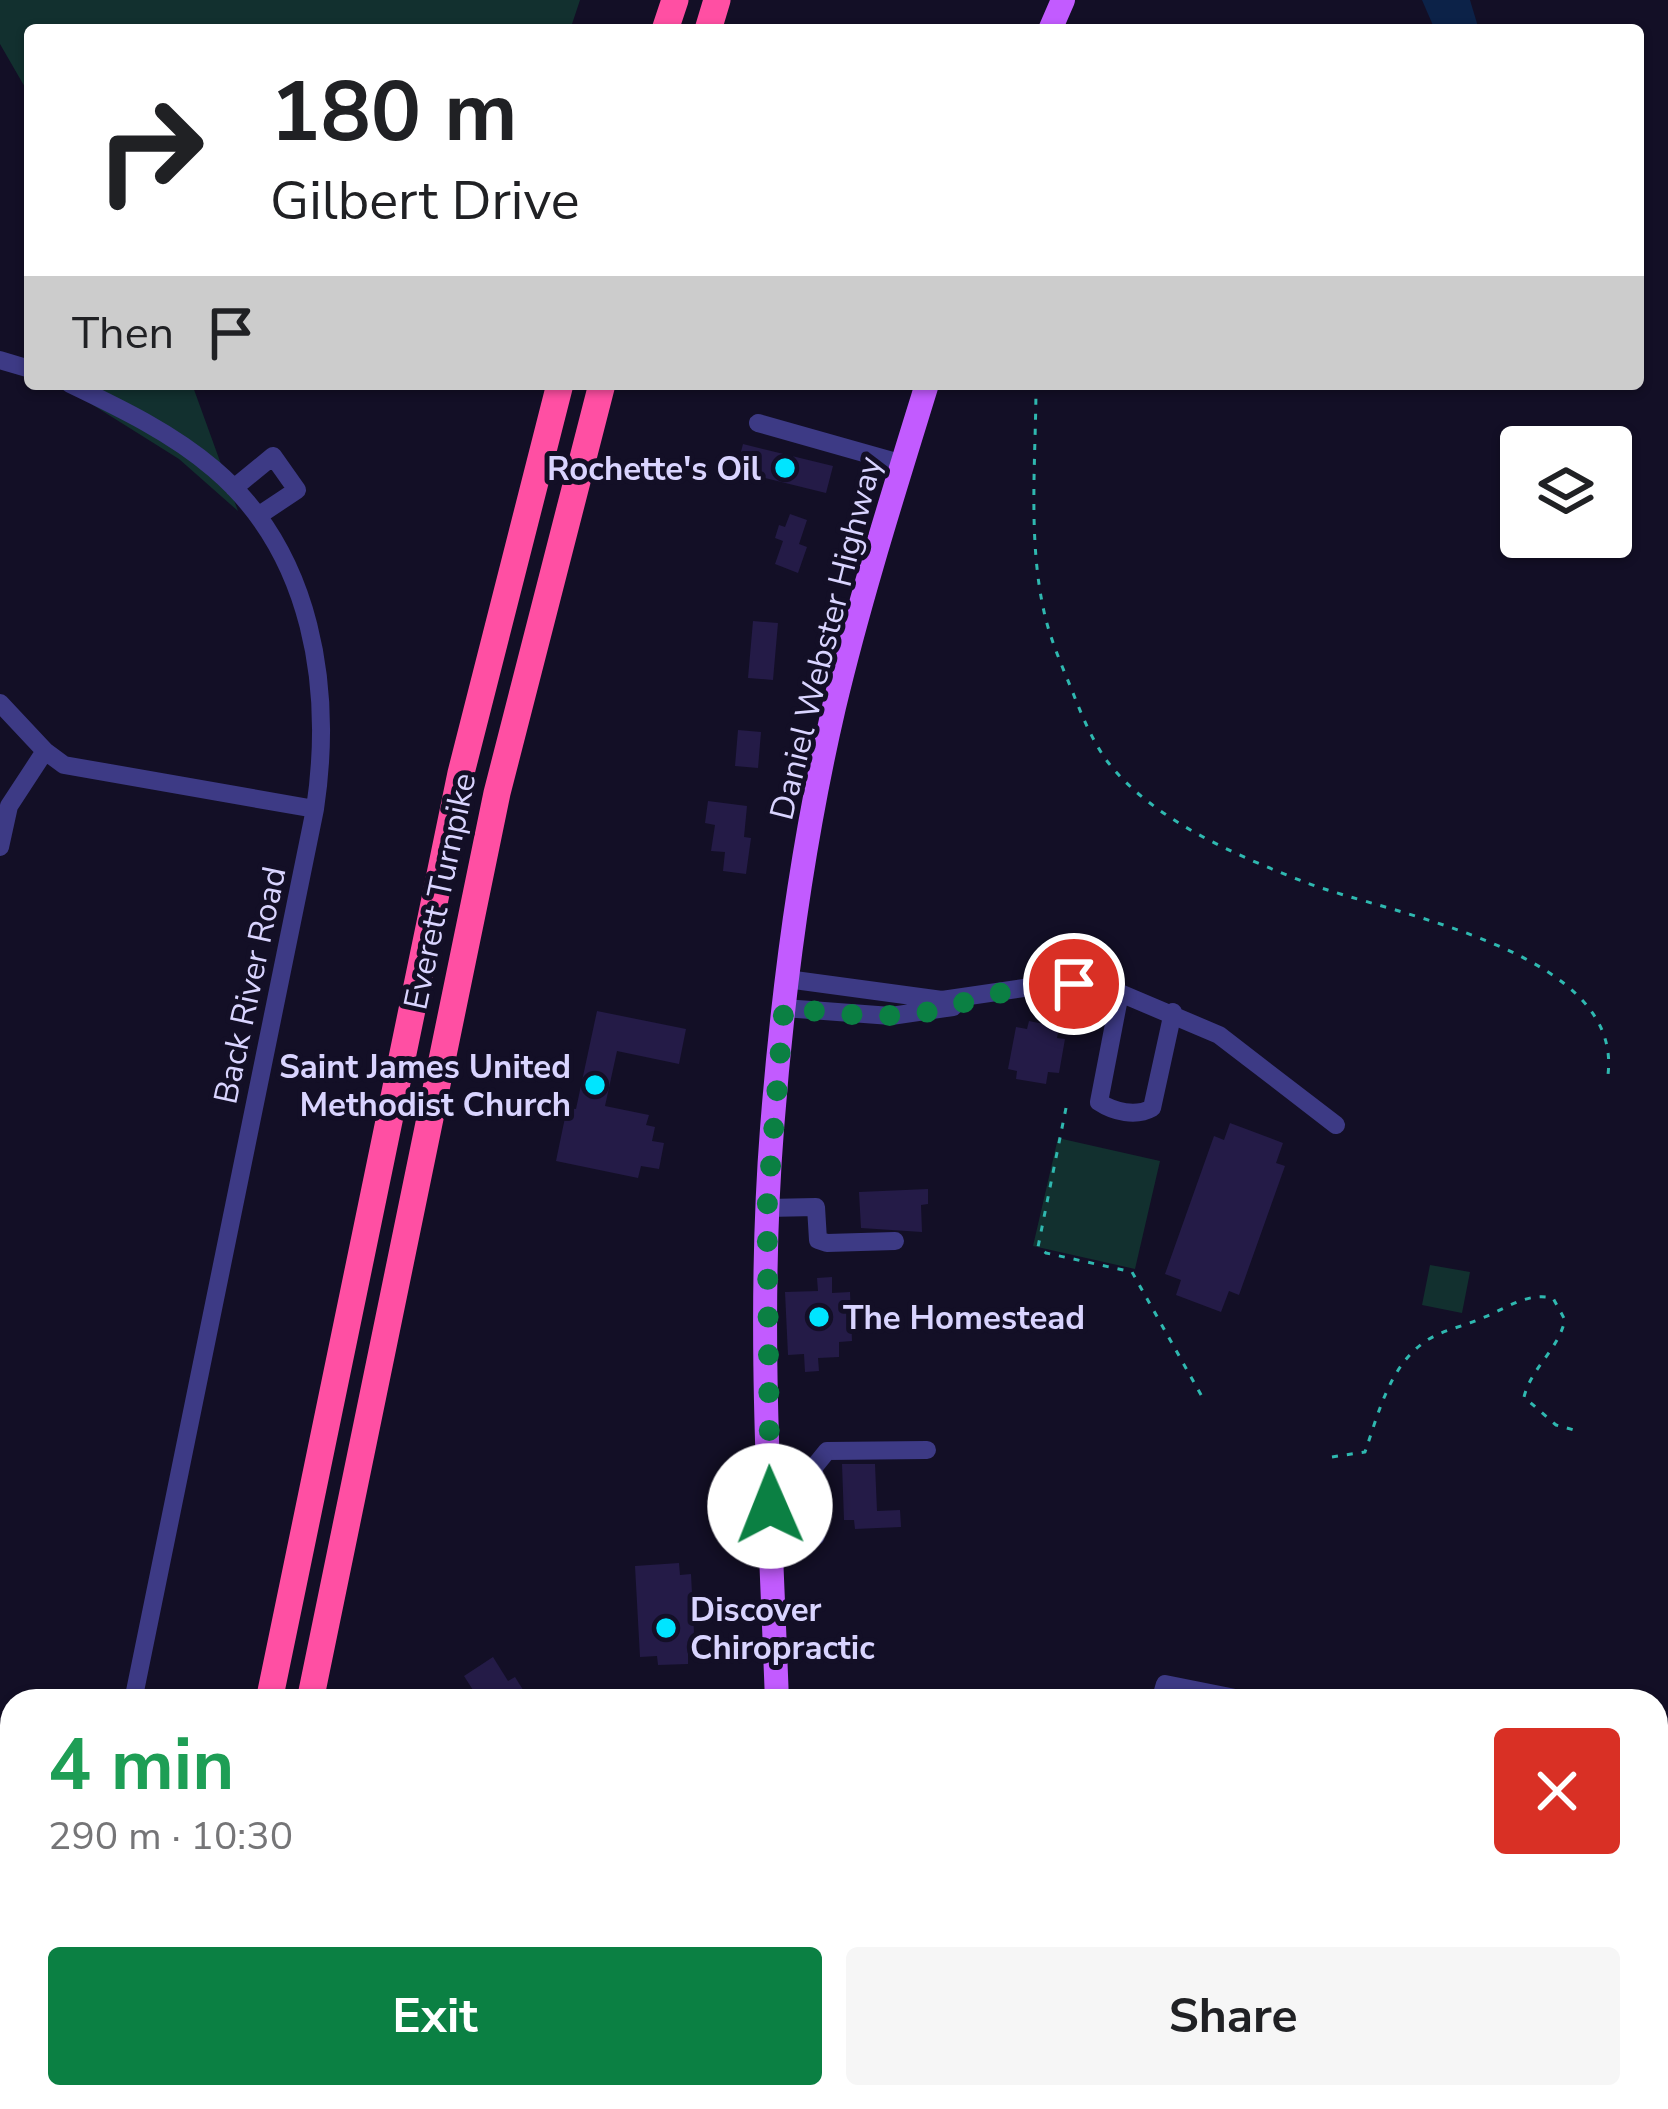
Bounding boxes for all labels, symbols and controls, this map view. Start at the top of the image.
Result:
text: 180 m [270,55,518,170]
icon: right [72,72,228,228]
text: Gilbert Drive [270,164,580,238]
icon: arrive [198,300,264,366]
text: Then [72,303,174,364]
map controls [1500,426,1632,558]
button: layers [1500,426,1632,558]
place label: Rochette's Oil [547,447,761,492]
street label: Daniel Webster Highway [760,452,893,825]
marker: Rochette's Oil [772,455,798,481]
street label: Everett Turnpike [393,769,487,1014]
street label: Back River Road [203,863,298,1108]
pin [1023,933,1125,1035]
icon: arrive [1041,951,1107,1017]
place label: Saint James United Methodist Church [279,1045,571,1128]
marker: Saint James United Methodist Church [582,1072,608,1098]
place label: The Homestead [843,1296,1085,1341]
marker: The Homestead [806,1304,832,1330]
position arrow [707,1443,833,1569]
place label: Discover Chiropractic [690,1588,875,1671]
marker: Discover Chiropractic [653,1615,679,1641]
text: 4 min [48,1716,234,1814]
button: close [1494,1728,1620,1854]
text: 290 m · 10:30 [48,1810,293,1863]
button: Exit [48,1947,822,2085]
button: Share [846,1947,1620,2085]

